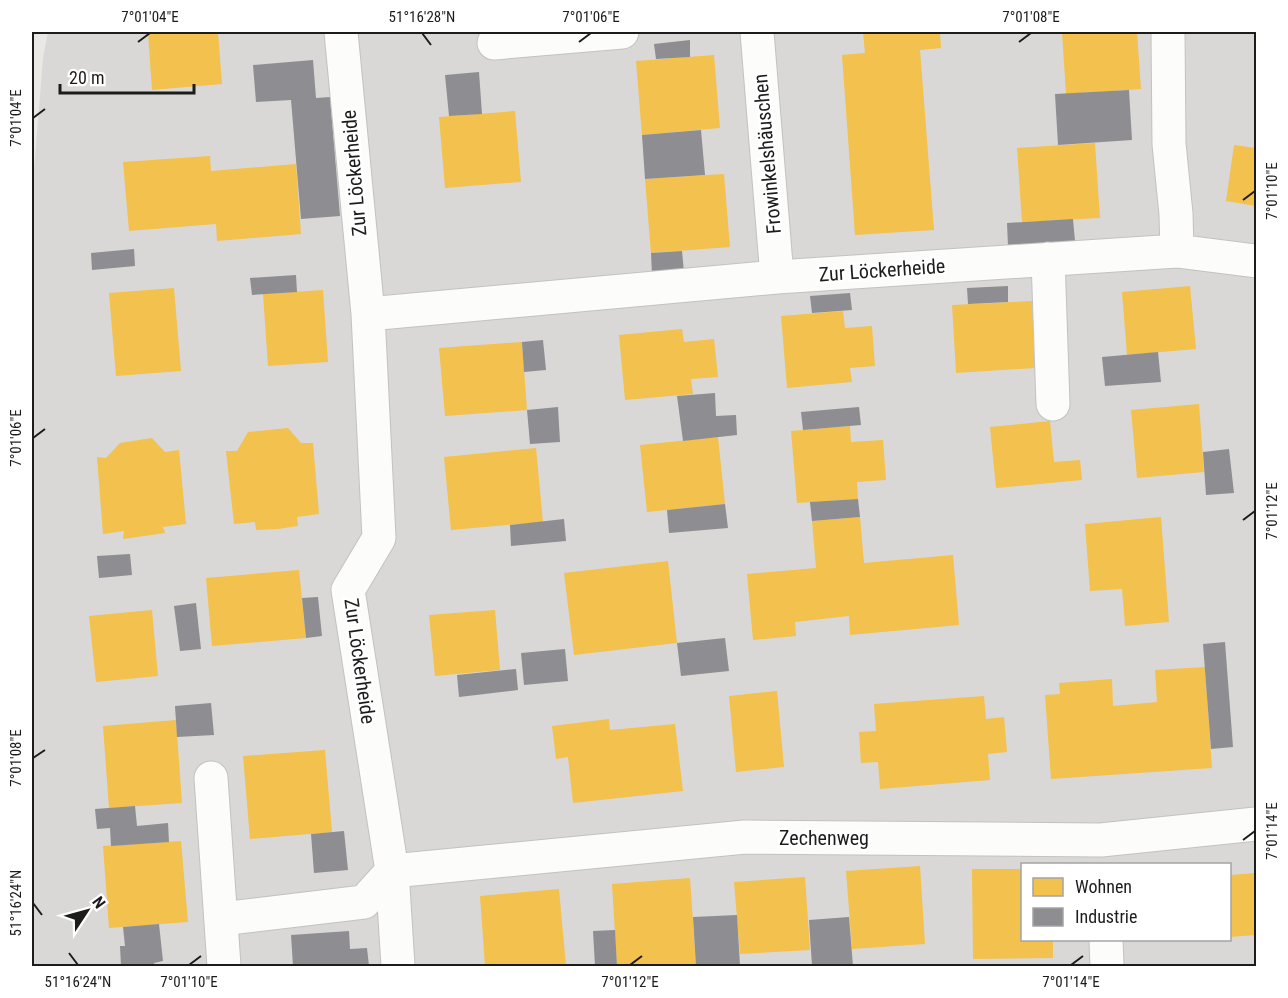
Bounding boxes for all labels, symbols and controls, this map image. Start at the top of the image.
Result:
text: 7°01'04"E [121,8,179,26]
text: 51°16'28"N [389,8,455,26]
text: 7°01'06"E [562,8,620,26]
text: 7°01'08"E [1002,8,1060,26]
scale bar [60,57,194,95]
text: 20 m [69,67,104,88]
street label: Frowinkelshäuschen [748,73,786,235]
text: 7°01'04"E [7,89,25,147]
street label: Zur Löckerheide [337,109,371,237]
text: 7°01'10"E [1263,162,1281,220]
street label: Zur Löckerheide [818,254,946,286]
text: 7°01'06"E [7,409,25,467]
text: 7°01'12"E [1263,482,1281,540]
street label: Zur Löckerheide [339,597,381,725]
text: 7°01'08"E [7,729,25,787]
text: 7°01'14"E [1263,802,1281,860]
street label: Zechenweg [779,826,869,850]
legend [1021,863,1231,941]
text: 51°16'24"N [7,870,25,936]
text: Wohnen [1075,876,1132,897]
north arrow [57,881,117,941]
text: N [88,893,109,912]
text: Industrie [1075,906,1137,927]
text: 51°16'24"N [45,973,111,991]
text: 7°01'10"E [160,973,218,991]
text: 7°01'12"E [601,973,659,991]
text: 7°01'14"E [1042,973,1100,991]

